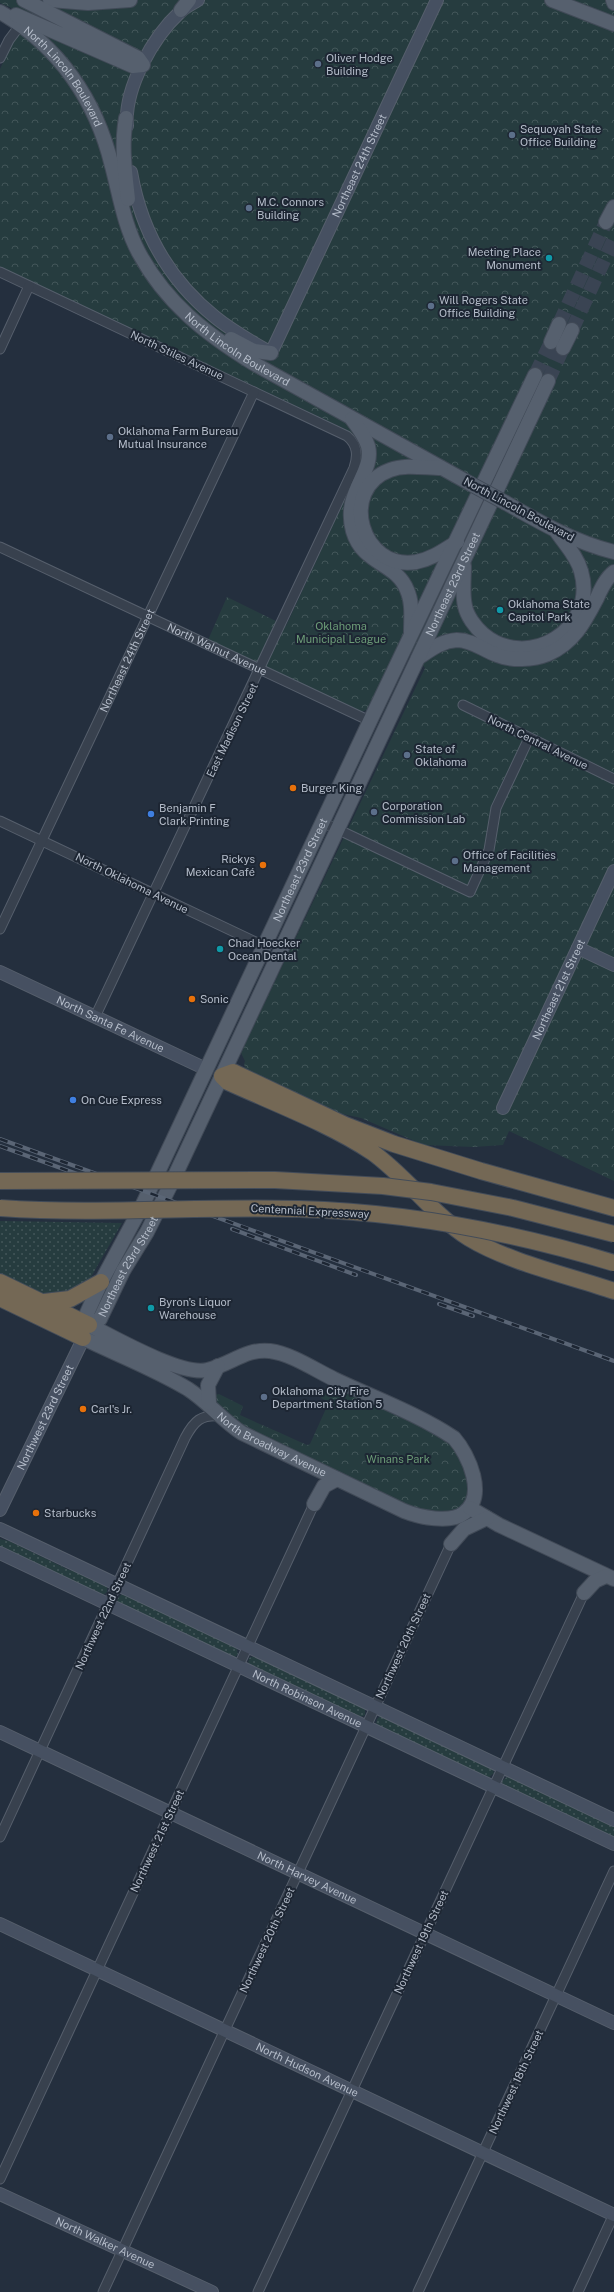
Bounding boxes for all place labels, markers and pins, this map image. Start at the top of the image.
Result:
place label: Oliver Hodge Building [326,52,393,77]
marker: Oliver Hodge Building [313,59,323,69]
place label: Sequoyah State Office Building [520,123,601,148]
marker: Sequoyah State Office Building [507,130,517,140]
place label: M.C. Connors Building [257,196,324,221]
marker: M.C. Connors Building [244,203,254,213]
place label: Meeting Place Monument [468,246,541,271]
marker: Meeting Place Monument [544,253,554,263]
place label: Will Rogers State Office Building [439,294,528,319]
marker: Will Rogers State Office Building [426,301,436,311]
place label: Oklahoma Farm Bureau Mutual Insurance [118,425,238,450]
marker: Oklahoma Farm Bureau Mutual Insurance [105,432,115,442]
place label: Oklahoma State Capitol Park [508,598,590,623]
marker: Oklahoma State Capitol Park [495,605,505,615]
place label: State of Oklahoma [415,743,467,768]
marker: State of Oklahoma [402,750,412,760]
place label: Burger King [301,782,362,794]
marker: Burger King [288,783,298,793]
place label: Corporation Commission Lab [382,800,466,825]
place label: Benjamin F Clark Printing [159,802,230,827]
marker: Corporation Commission Lab [369,807,379,817]
marker: Benjamin F Clark Printing [146,809,156,819]
place label: Office of Facilities Management [463,849,556,874]
place label: Rickys Mexican Café [186,853,255,878]
marker: Office of Facilities Management [450,856,460,866]
marker: Rickys Mexican Café [258,860,268,870]
place label: Chad Hoecker Ocean Dental [228,937,300,962]
marker: Chad Hoecker Ocean Dental [215,944,225,954]
place label: Sonic [200,993,229,1005]
marker: Sonic [187,994,197,1004]
place label: On Cue Express [81,1094,162,1106]
marker: On Cue Express [68,1095,78,1105]
place label: Byron's Liquor Warehouse [159,1296,231,1321]
marker: Byron's Liquor Warehouse [146,1303,156,1313]
place label: Oklahoma City Fire Department Station 5 [272,1385,382,1410]
marker: Oklahoma City Fire Department Station 5 [259,1392,269,1402]
place label: Carl's Jr. [91,1403,132,1415]
marker: Carl's Jr. [78,1404,88,1414]
place label: Starbucks [44,1507,97,1519]
marker: Starbucks [31,1508,41,1518]

